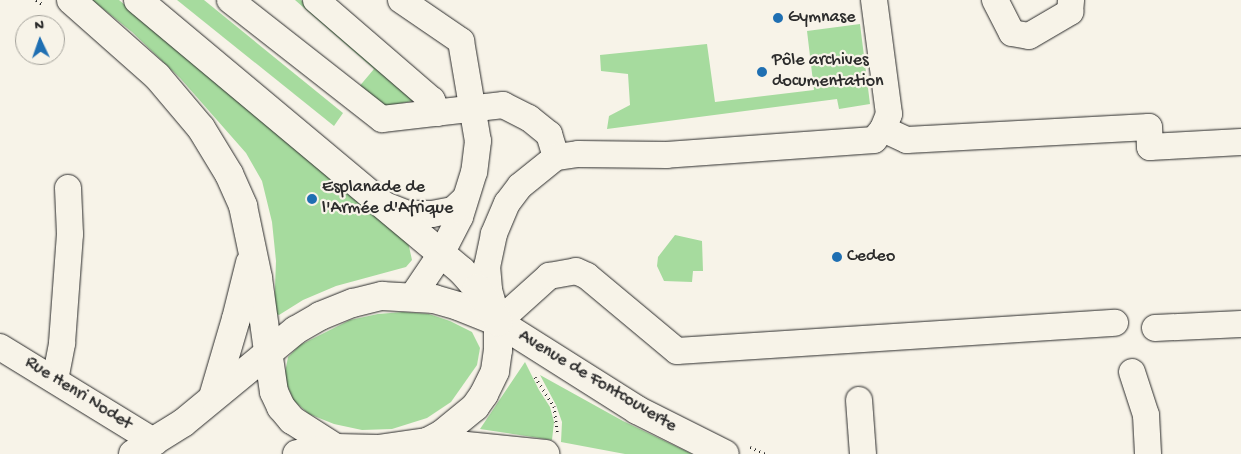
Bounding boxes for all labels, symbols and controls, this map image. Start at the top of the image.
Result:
place label: Gymnase [788,7,855,29]
marker: Gymnase [772,12,784,24]
north arrow [15,15,65,65]
text: N [34,17,44,34]
place label: Pôle archives documentation [772,51,884,94]
marker: Pôle archives documentation [756,66,768,78]
place label: Esplanade de l'Armée d'Afrique [322,178,453,220]
marker: Esplanade de l'Armée d'Afrique [306,193,318,205]
place label: Cedeo [847,246,895,268]
marker: Cedeo [831,251,843,263]
street label: Avenue de Fontcouverte [514,326,680,438]
street label: Rue Henri Nodet [20,352,136,436]

